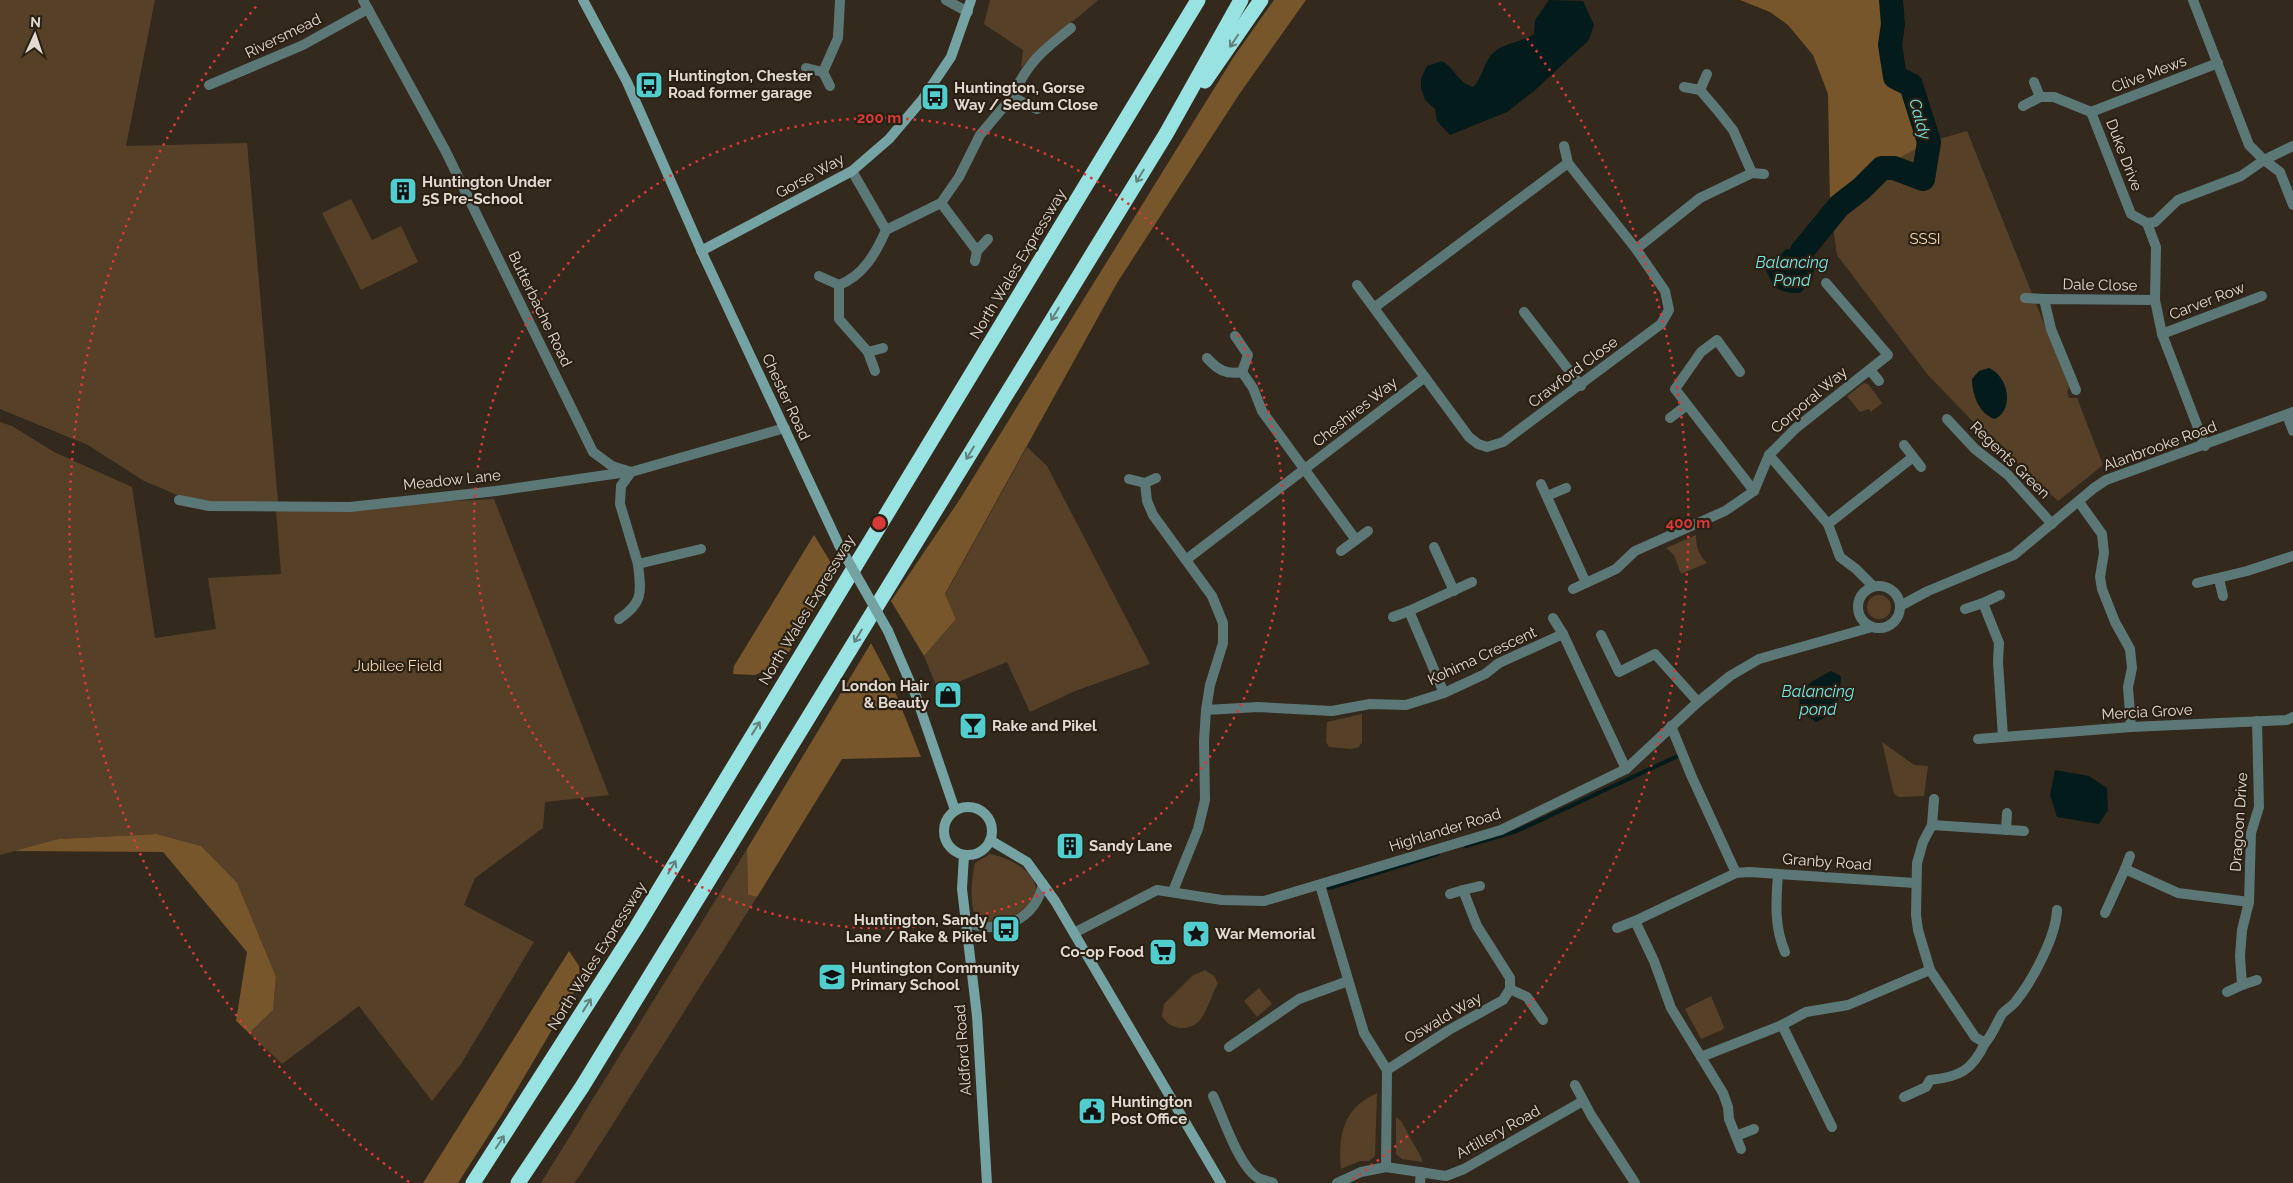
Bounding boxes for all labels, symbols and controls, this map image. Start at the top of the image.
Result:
north arrow [10,10,60,60]
street label: Riversmead [242,10,324,62]
text: N [30,14,41,30]
one-way arrow [1229,34,1239,48]
street label: Clive Mews [2109,51,2189,97]
place label: Huntington, Chester Road former garage [668,67,813,102]
bus stop icon: Huntington, Chester Road former garage [634,70,664,100]
place label: Huntington, Gorse Way / Sedum Close [954,79,1098,114]
bus stop icon: Huntington, Gorse Way / Sedum Close [920,82,950,112]
water label: Caldy [1905,96,1935,143]
text: 200 m [857,109,901,127]
street label: Duke Drive [2102,116,2146,194]
street label: Gorse Way [773,150,847,202]
one-way arrow [1135,168,1145,182]
place label: Huntington Under 5S Pre-School [422,173,552,208]
building icon: Huntington Under 5S Pre-School [388,176,418,206]
street label: North Wales Expressway [966,186,1070,342]
park label: SSSI [1909,230,1941,248]
street label: Butterbache Road [504,248,576,370]
water label: Balancing Pond [1756,253,1829,290]
street label: Dale Close [2062,275,2138,295]
street label: Carver Row [2167,278,2247,324]
one-way arrow [1050,307,1060,321]
street label: Crawford Close [1525,333,1621,411]
street label: Chester Road [758,351,814,443]
street label: Corporal Way [1767,363,1851,437]
street label: Cheshires Way [1309,373,1401,451]
street label: Alanbrooke Road [2101,417,2219,475]
street label: Regents Green [1967,418,2053,502]
one-way arrow [965,445,975,459]
street label: Meadow Lane [402,466,502,494]
centre of rings [870,514,888,532]
text: 400 m [1666,514,1710,532]
street label: North Wales Expressway [755,532,859,688]
street label: Kohima Crescent [1425,623,1539,689]
one-way arrow [852,629,862,643]
park label: Jubilee Field [354,657,442,675]
place label: London Hair & Beauty [841,677,930,712]
shop icon: London Hair & Beauty [933,680,963,710]
water label: Balancing pond [1782,682,1855,719]
street label: Mercia Grove [2101,701,2193,723]
bar icon: Rake and Pikel [958,711,988,741]
place label: Rake and Pikel [992,717,1097,735]
one-way arrow [752,721,762,735]
street label: Dragoon Drive [2227,771,2251,872]
street label: Highlander Road [1387,804,1503,856]
building icon: Sandy Lane [1055,831,1085,861]
place label: Sandy Lane [1089,837,1172,855]
street label: Granby Road [1782,850,1872,874]
one-way arrow [668,860,678,874]
street label: North Wales Expressway [544,878,650,1034]
place label: Huntington, Sandy Lane / Rake & Pikel [846,911,988,946]
bus stop icon: Huntington, Sandy Lane / Rake & Pikel [991,914,1021,944]
place icon: War Memorial [1181,919,1211,949]
place label: War Memorial [1215,925,1316,943]
supermarket icon: Co-op Food [1148,937,1178,967]
place label: Co-op Food [1060,943,1144,961]
place label: Huntington Community Primary School [851,959,1020,994]
school or university icon: Huntington Community Primary School [817,962,847,992]
street label: Oswald Way [1401,989,1485,1047]
one-way arrow [583,999,593,1013]
street label: Aldford Road [951,1004,975,1096]
place label: Huntington Post Office [1111,1093,1192,1128]
public building icon: Huntington Post Office [1077,1096,1107,1126]
street label: Artillery Road [1453,1101,1543,1163]
one-way arrow [495,1136,505,1150]

